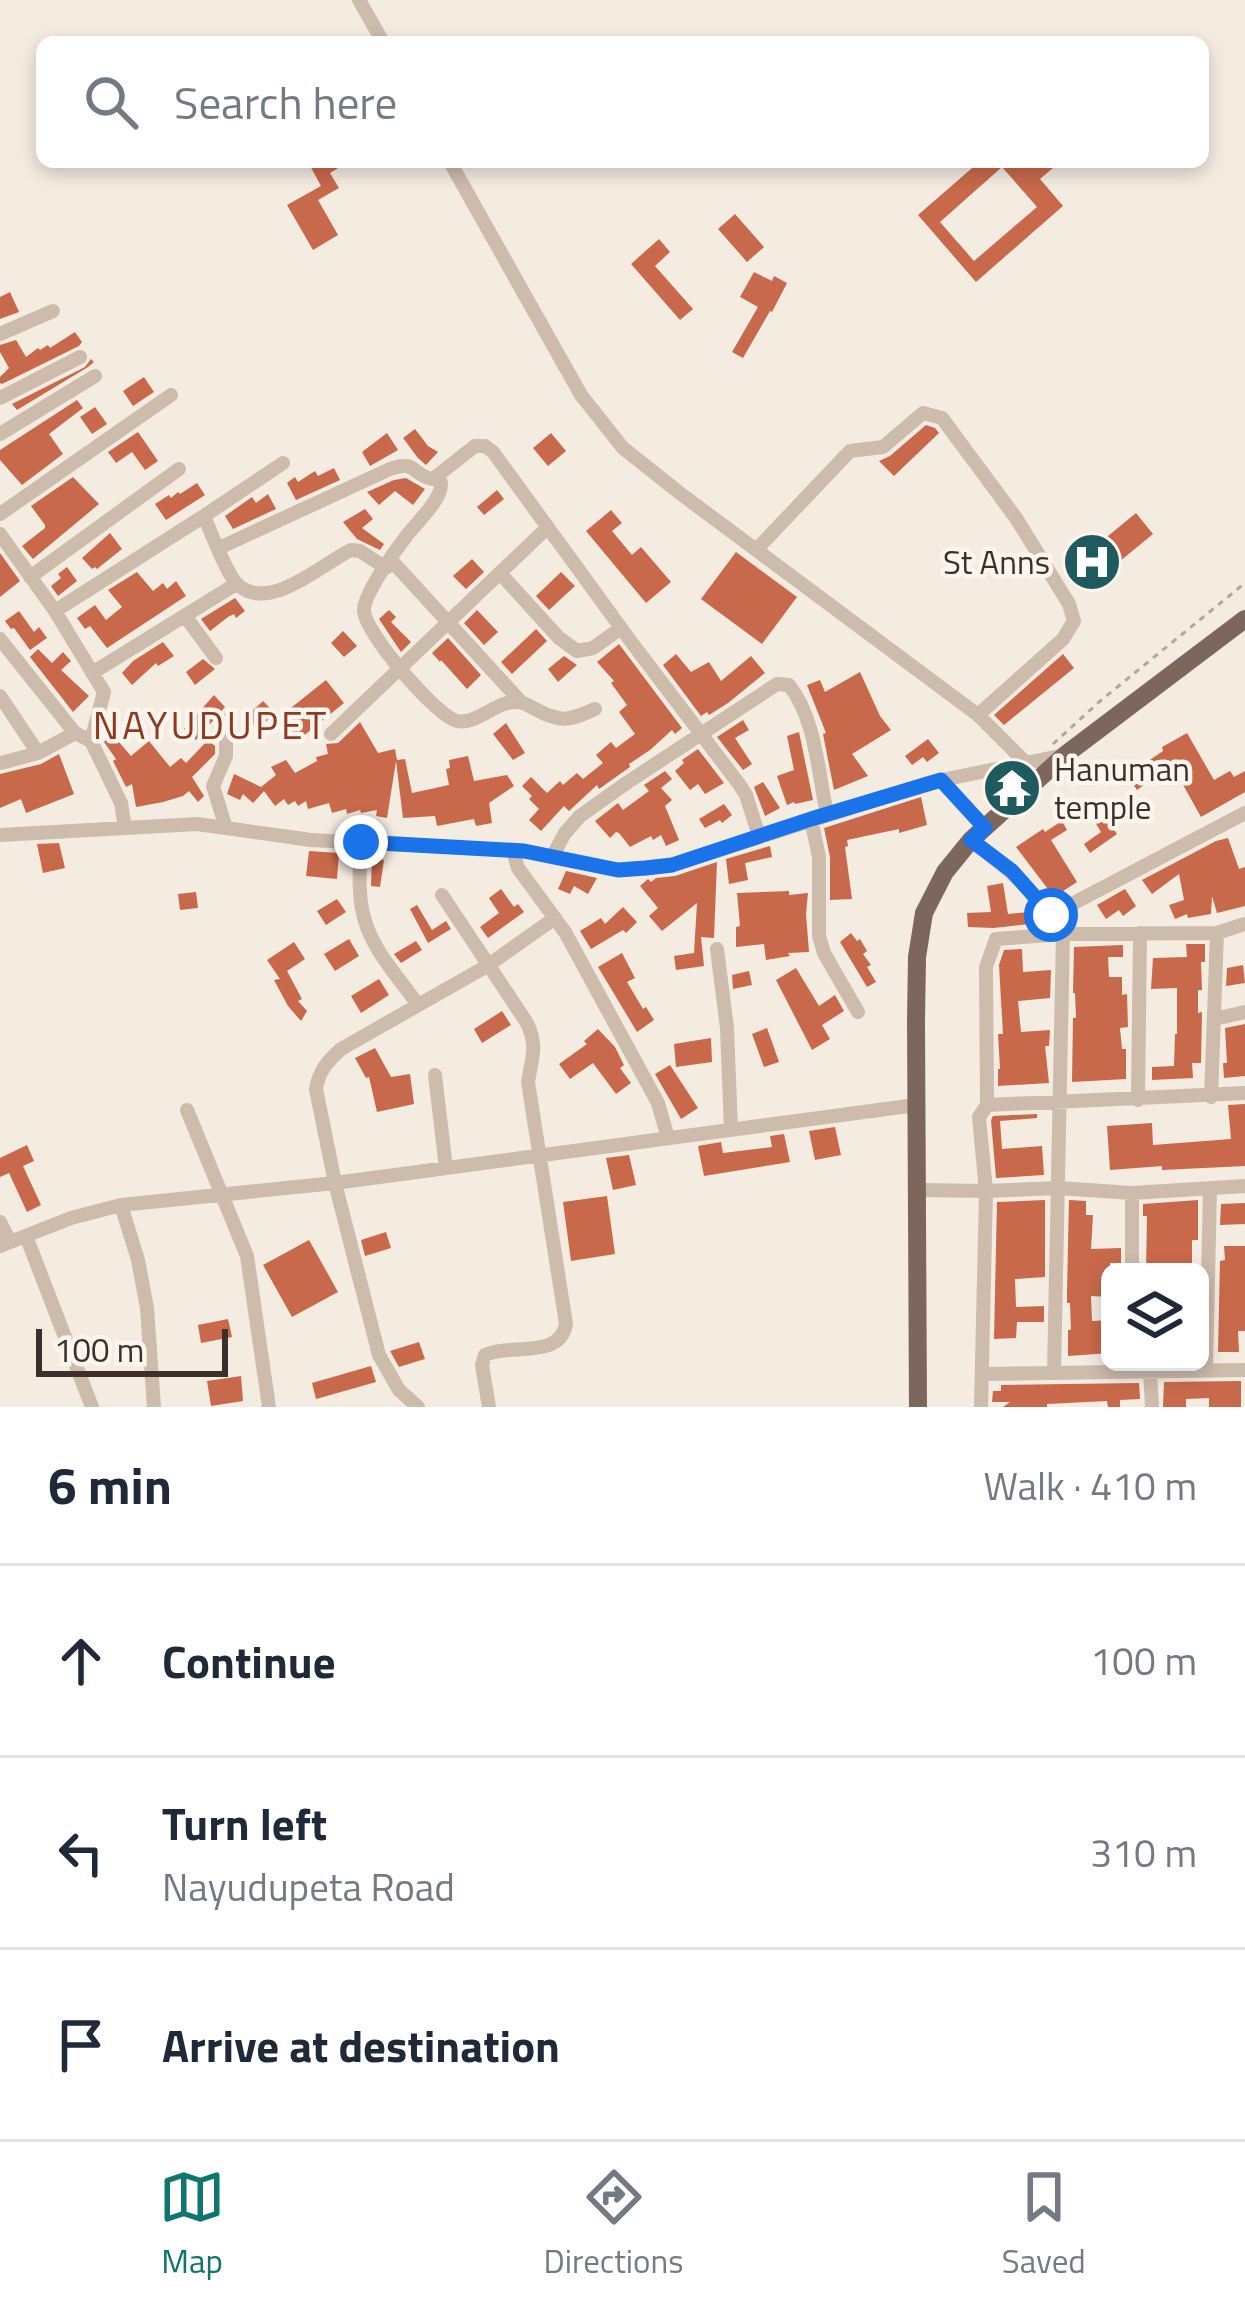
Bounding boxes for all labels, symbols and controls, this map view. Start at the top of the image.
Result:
search box [36,36,1209,168]
text: Search here [174,68,397,136]
icon: search [78,69,144,135]
hospital icon: St Anns [1061,531,1123,593]
place label: St Anns [943,537,1050,587]
district label: NAYUDUPET [93,695,329,754]
place label: Hanuman temple [1054,744,1190,832]
temple icon: Hanuman temple [981,757,1043,819]
route end [334,815,388,869]
route start [1024,888,1078,942]
map controls [1101,1263,1209,1371]
button: layers [1101,1263,1209,1371]
scale bar [36,1323,228,1376]
text: 100 m [54,1325,144,1375]
text: 6 min [48,1446,172,1524]
text: Walk · 410 m [983,1456,1197,1515]
text: Continue [162,1627,336,1695]
icon: ahead [48,1628,114,1694]
text: 100 m [1090,1631,1197,1690]
text: Turn left [162,1789,327,1857]
icon: left [48,1820,114,1886]
text: 310 m [1090,1823,1197,1882]
text: Nayudupeta Road [162,1857,455,1916]
text: Arrive at destination [162,2011,560,2079]
icon: arrive [48,2012,114,2078]
tab: Map [159,2164,225,2286]
tab: Directions [544,2164,683,2286]
tab: Saved [1002,2164,1086,2286]

